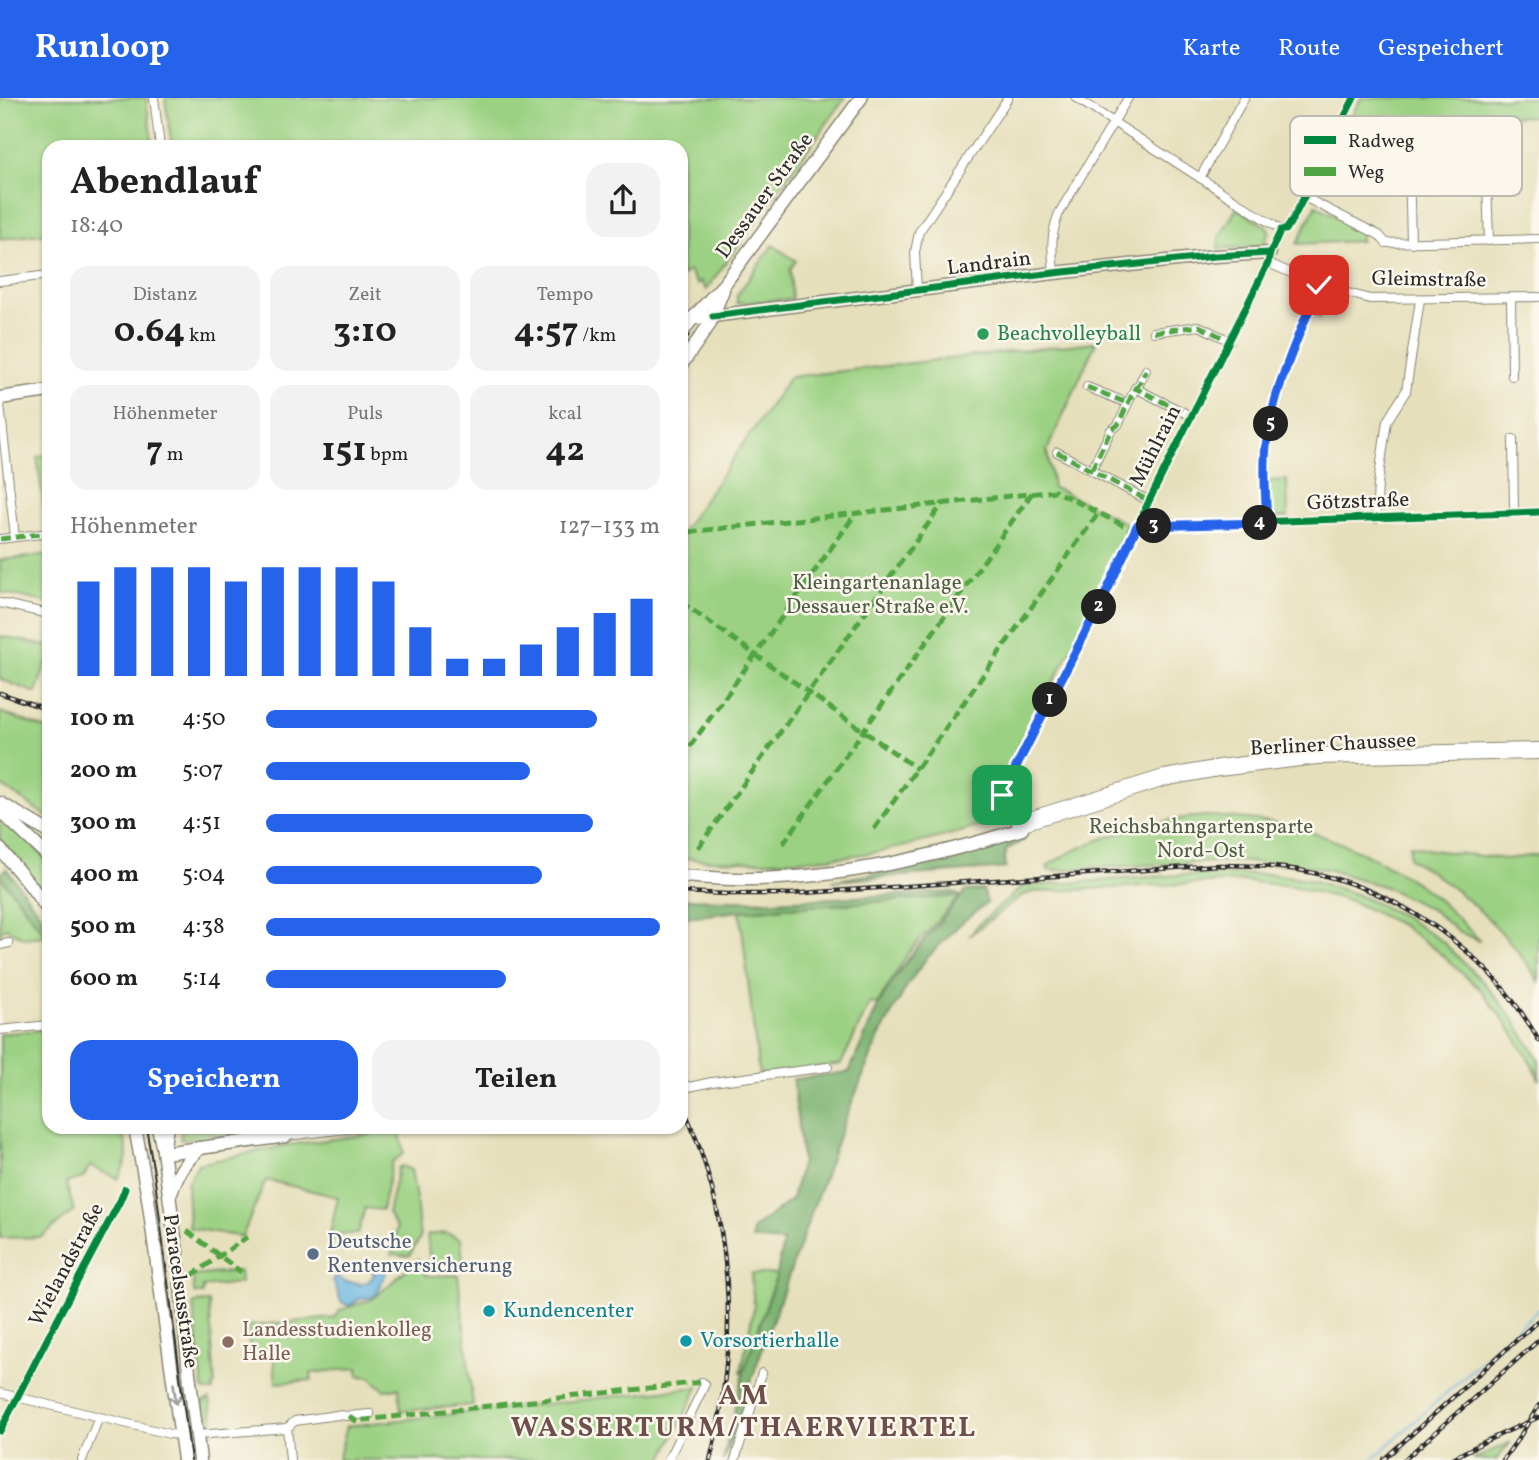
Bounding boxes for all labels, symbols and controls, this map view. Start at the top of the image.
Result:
text: Runloop [35,26,170,72]
text: Karte [1183,32,1240,66]
text: Route [1278,32,1340,66]
text: Gespeichert [1378,32,1504,66]
legend [1290,116,1522,196]
street label: Dessauer Straße [709,127,821,265]
text: Radweg [1348,129,1414,155]
text: Abendlauf [70,157,258,210]
text: Weg [1348,160,1384,186]
button: share [586,163,660,237]
text: 18:40 [70,210,123,242]
street label: Landrain [945,244,1033,284]
pin [1289,255,1349,315]
street label: Gleimstraße [1371,265,1487,295]
icon: check [1300,266,1338,304]
text: Distanz [133,282,197,308]
text: Zeit [348,282,382,308]
text: Tempo [537,282,593,308]
text: 0.64 [114,308,185,356]
text: 3:10 [333,308,397,356]
text: 4:57 [514,308,578,356]
place label: Beachvolleyball [997,320,1141,349]
text: km [185,323,216,349]
text: /km [578,323,616,349]
marker: Beachvolleyball [975,326,991,342]
street label: Mühlrain [1123,400,1189,492]
text: Höhenmeter [112,401,218,427]
text: Puls [347,401,383,427]
text: kcal [548,401,582,427]
pin: 5 [1254,406,1288,442]
text: 5 [1266,410,1275,436]
text: 7 [146,427,163,475]
text: 151 [322,427,367,475]
text: 42 [545,427,585,475]
text: m [163,442,184,468]
text: bpm [367,442,408,468]
street label: Götzstraße [1306,486,1410,518]
pin: 4 [1242,506,1278,540]
pin: 3 [1136,508,1172,544]
text: 4 [1254,509,1265,535]
text: Höhenmeter [70,511,197,543]
text: 127–133 m [559,511,660,543]
text: 3 [1149,512,1158,538]
park label: Kleingartenanlage Dessauer Straße e.V. [786,569,968,622]
pin: 2 [1082,589,1116,624]
text: 2 [1094,593,1103,619]
pin: 1 [1032,682,1068,718]
text: 1 [1046,686,1053,712]
text: 100 m [70,703,135,735]
text: 4:50 [182,703,226,735]
street label: Berliner Chaussee [1249,726,1417,764]
text: 200 m [70,755,137,787]
text: 5:07 [182,755,223,787]
pin [972,765,1032,825]
icon: arrive [983,776,1021,814]
text: 300 m [70,807,137,839]
text: 4:51 [182,807,221,839]
park label: Reichsbahngartensparte Nord-Ost [1089,813,1313,866]
text: 400 m [70,859,139,891]
text: 5:04 [182,859,225,891]
text: 500 m [70,911,136,943]
text: 4:38 [182,911,225,943]
text: 600 m [70,963,138,995]
text: 5:14 [182,963,221,995]
button: Speichern [70,1040,358,1120]
button: Teilen [372,1040,660,1120]
street label: Wielandstraße [22,1198,112,1332]
street label: Paracelsusstraße [155,1212,205,1370]
place label: Deutsche Rentenversicherung [327,1228,512,1281]
marker: Deutsche Rentenversicherung [305,1246,321,1262]
place label: Kundencenter [503,1297,634,1326]
marker: Kundencenter [481,1303,497,1319]
place label: Landesstudienkolleg Halle [242,1316,432,1369]
place label: Vorsortierhalle [700,1327,839,1356]
marker: Vorsortierhalle [678,1333,694,1349]
marker: Landesstudienkolleg Halle [220,1334,236,1350]
district label: AM WASSERTURM/THAERVIERTEL [511,1377,977,1448]
one-way arrow [169,1382,182,1405]

